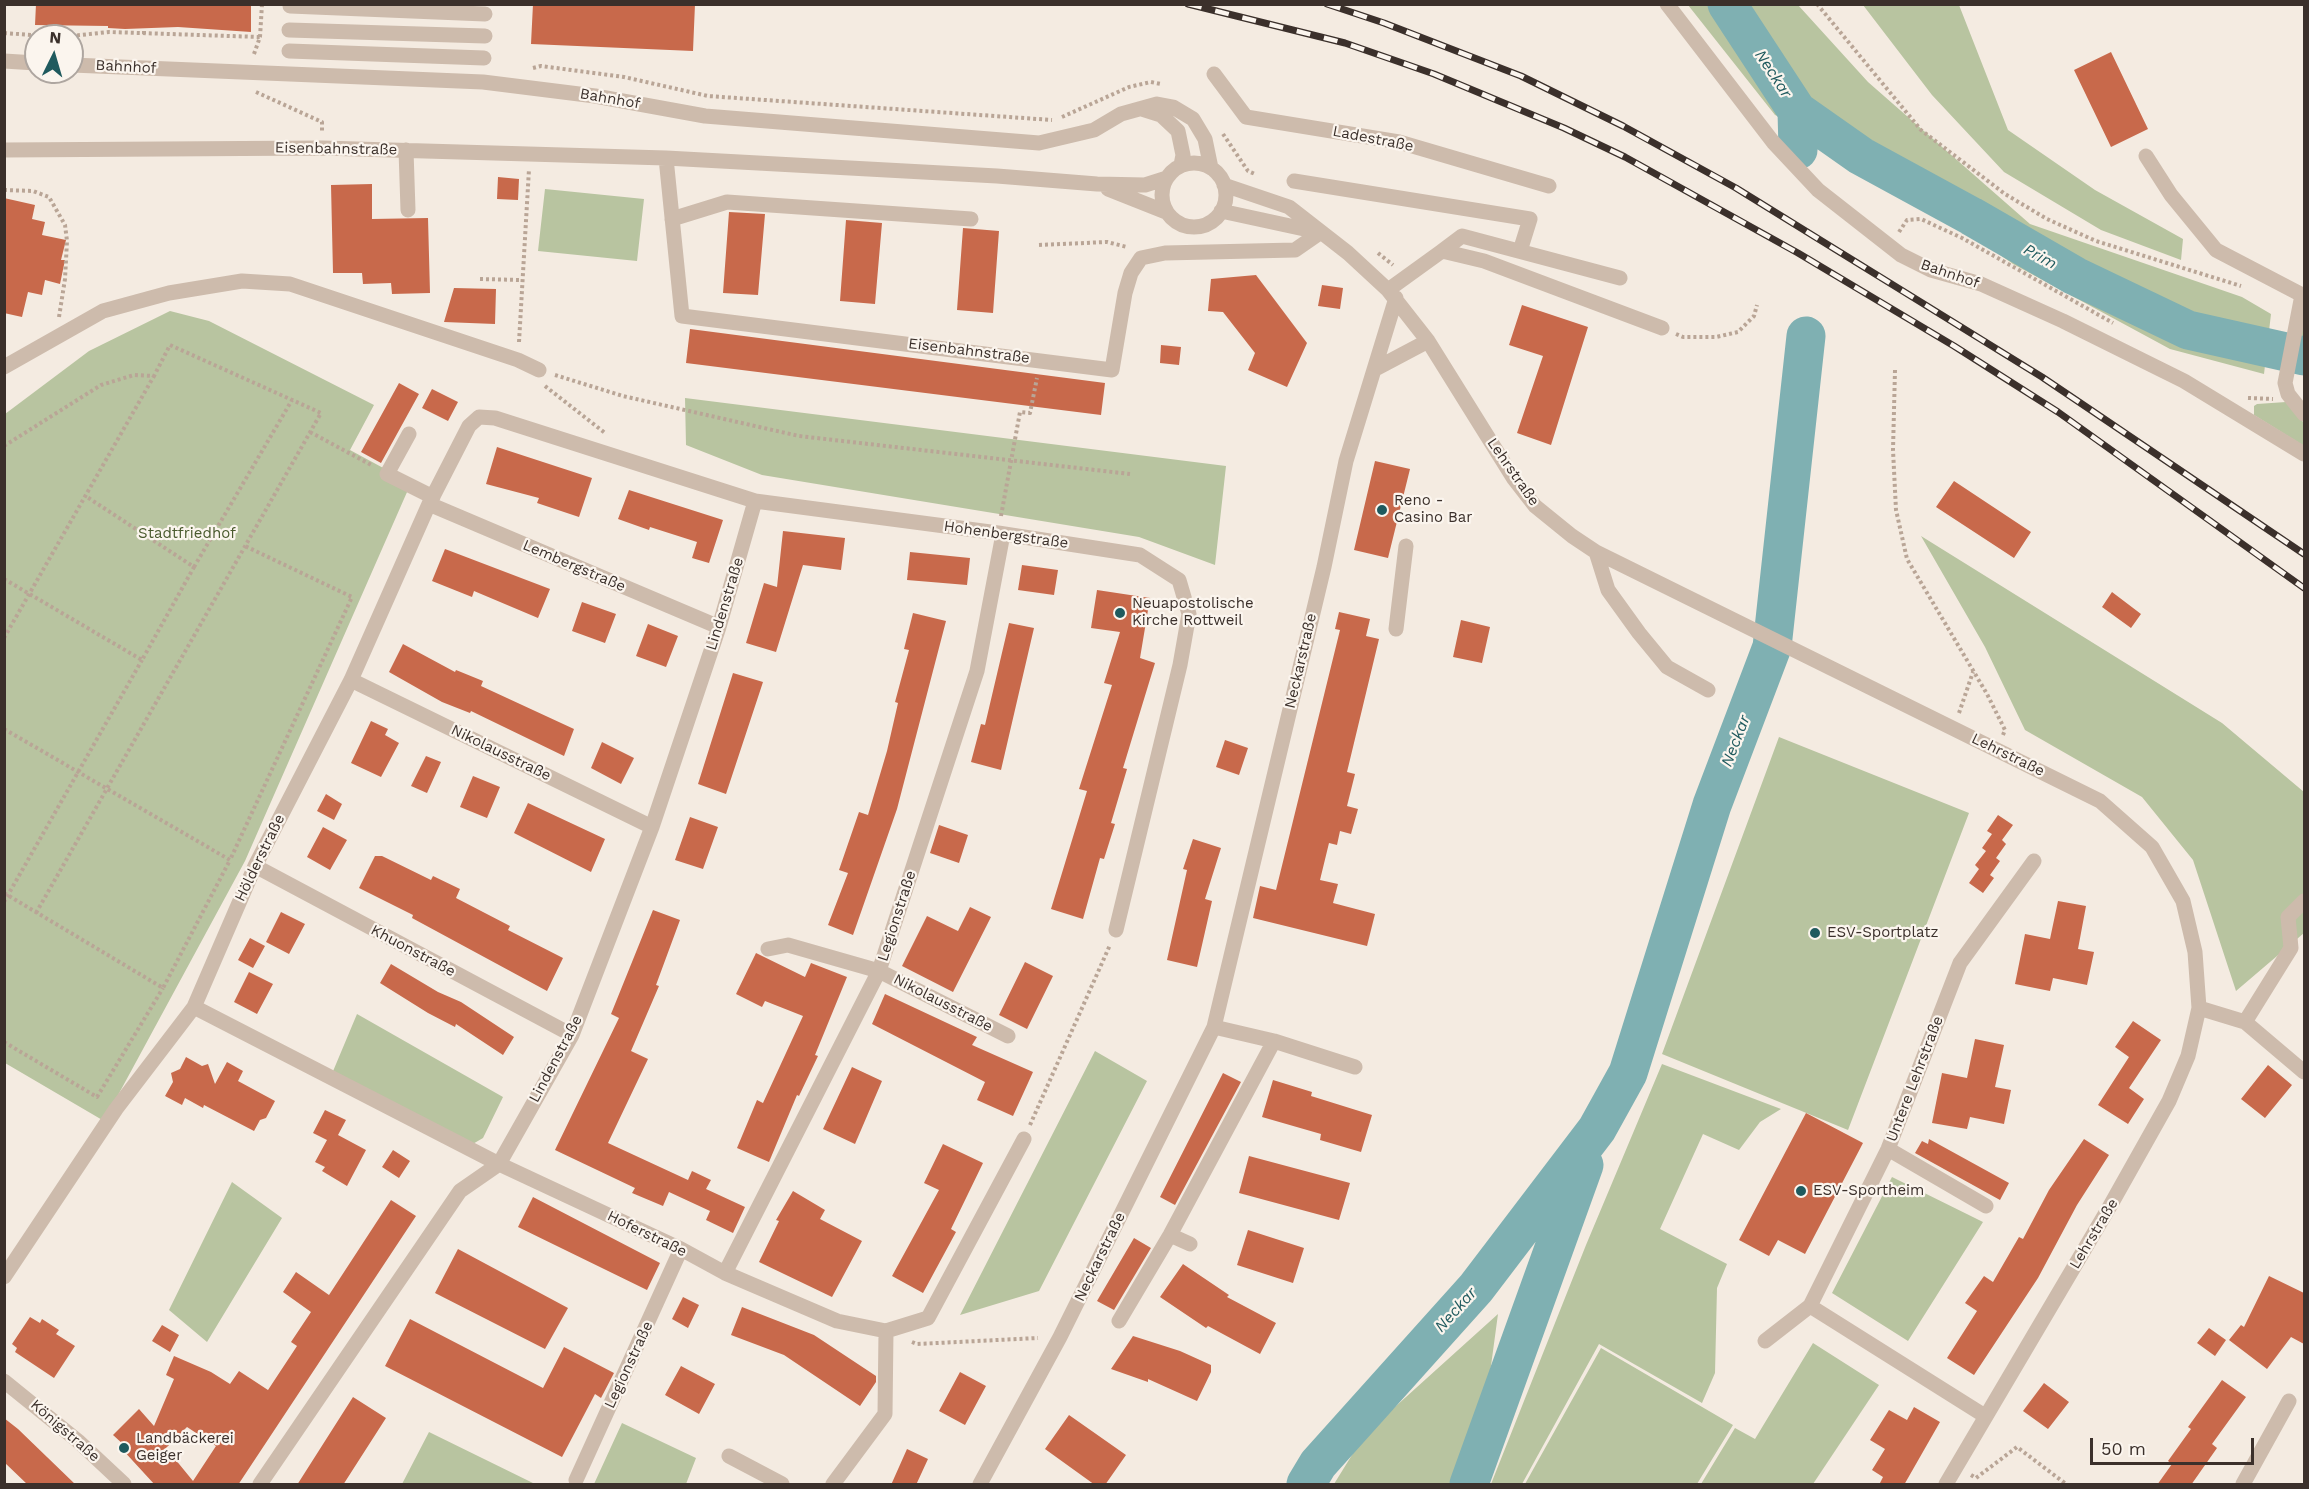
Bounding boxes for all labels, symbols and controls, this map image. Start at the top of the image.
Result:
north arrow [24,24,84,84]
text: N [49,28,62,48]
water label: Neckar [1750,46,1796,102]
street label: Bahnhof [95,56,157,78]
street label: Bahnhof [578,85,642,113]
street label: Ladestraße [1331,122,1415,156]
street label: Eisenbahnstraße [275,139,397,159]
water label: Prim [2020,240,2060,274]
street label: Bahnhof [1918,256,1982,292]
street label: Eisenbahnstraße [907,335,1031,367]
street label: Lehrstraße [1483,434,1543,510]
place label: Reno - Casino Bar [1394,492,1472,527]
marker: Reno - Casino Bar [1375,503,1389,517]
street label: Hohenbergstraße [943,517,1069,553]
park label: Stadtfriedhof [138,525,236,543]
street label: Lembergstraße [520,536,628,596]
street label: Lindenstraße [702,555,748,653]
place label: Neuapostolische Kirche Rottweil [1132,595,1254,630]
marker: Neuapostolische Kirche Rottweil [1113,606,1127,620]
street label: Neckarstraße [1281,612,1321,710]
water label: Neckar [1717,713,1755,769]
street label: Nikolausstraße [448,721,554,785]
street label: Lehrstraße [1969,730,2047,780]
street label: Hölderstraße [231,811,289,905]
street label: Legionstraße [874,868,920,964]
street label: Khuonstraße [368,921,458,981]
place label: ESV-Sportplatz [1827,924,1939,942]
marker: ESV-Sportplatz [1808,926,1822,940]
street label: Nikolausstraße [890,970,996,1036]
street label: Lindenstraße [525,1012,587,1106]
street label: Untere Lehrstraße [1883,1014,1947,1144]
place label: ESV-Sportheim [1813,1182,1924,1200]
marker: ESV-Sportheim [1794,1184,1808,1198]
street label: Lehrstraße [2066,1196,2122,1272]
street label: Hoferstraße [604,1207,690,1261]
street label: Neckarstraße [1071,1209,1129,1305]
water label: Neckar [1431,1284,1481,1336]
street label: Legionstraße [601,1319,657,1411]
street label: Königstraße [27,1396,103,1466]
scale bar [2093,1426,2256,1464]
place label: Landbäckerei Geiger [136,1430,234,1465]
text: 50 m [2101,1438,2146,1459]
marker: Landbäckerei Geiger [117,1441,131,1455]

